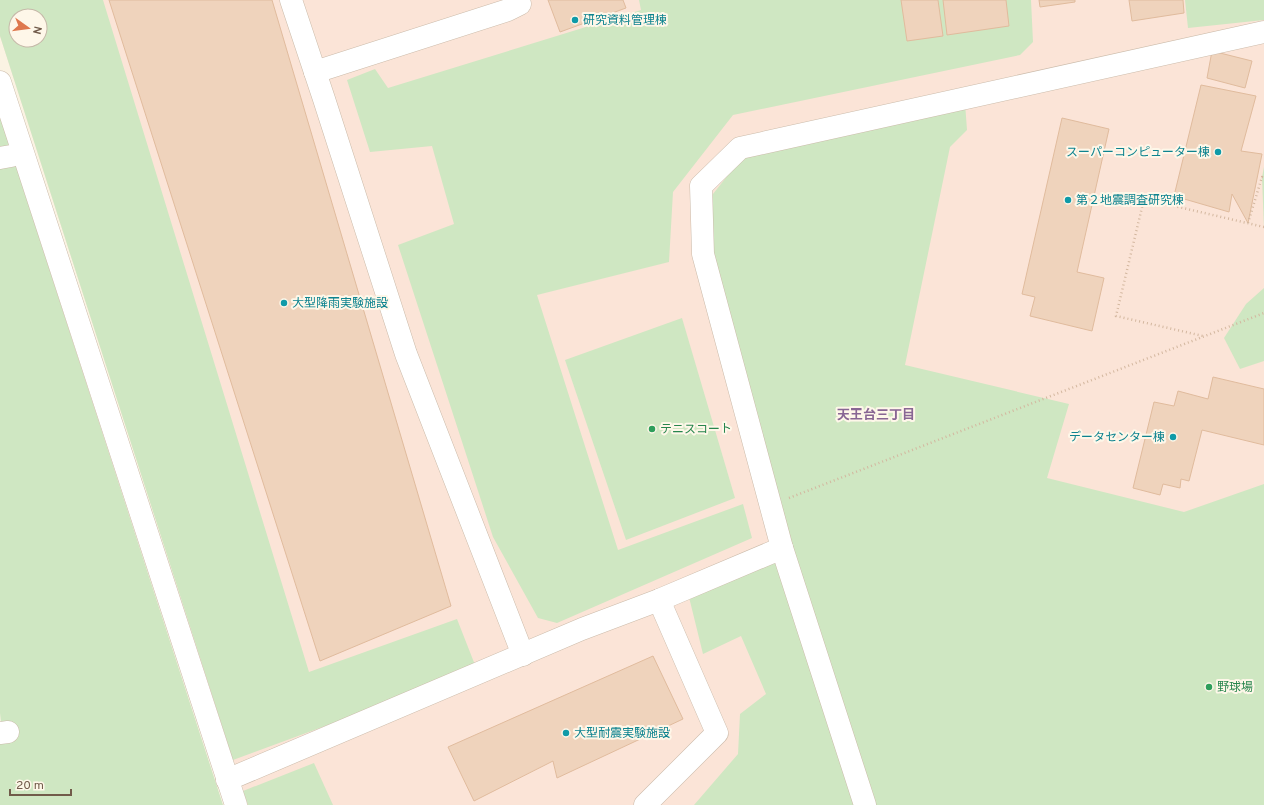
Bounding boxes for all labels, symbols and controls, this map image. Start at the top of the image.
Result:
north arrow [8,8,48,48]
place label: 研究資料管理棟 [583,13,667,29]
marker: 研究資料管理棟 [570,15,580,25]
text: N [29,25,44,36]
place label: スーパーコンピューター棟 [1066,145,1210,161]
marker: スーパーコンピューター棟 [1213,147,1223,157]
place label: 第２地震調査研究棟 [1076,193,1184,209]
marker: 第２地震調査研究棟 [1063,195,1073,205]
place label: 大型降雨実験施設 [292,296,388,312]
marker: 大型降雨実験施設 [279,298,289,308]
district label: 天王台三丁目 [837,407,915,424]
place label: テニスコート [660,422,732,438]
marker: テニスコート [647,424,657,434]
place label: データセンター棟 [1069,430,1165,446]
marker: データセンター棟 [1168,432,1178,442]
place label: 野球場 [1217,680,1253,696]
marker: 野球場 [1204,682,1214,692]
place label: 大型耐震実験施設 [574,726,670,742]
marker: 大型耐震実験施設 [561,728,571,738]
scale bar [10,771,71,797]
text: 20 m [16,778,44,794]

